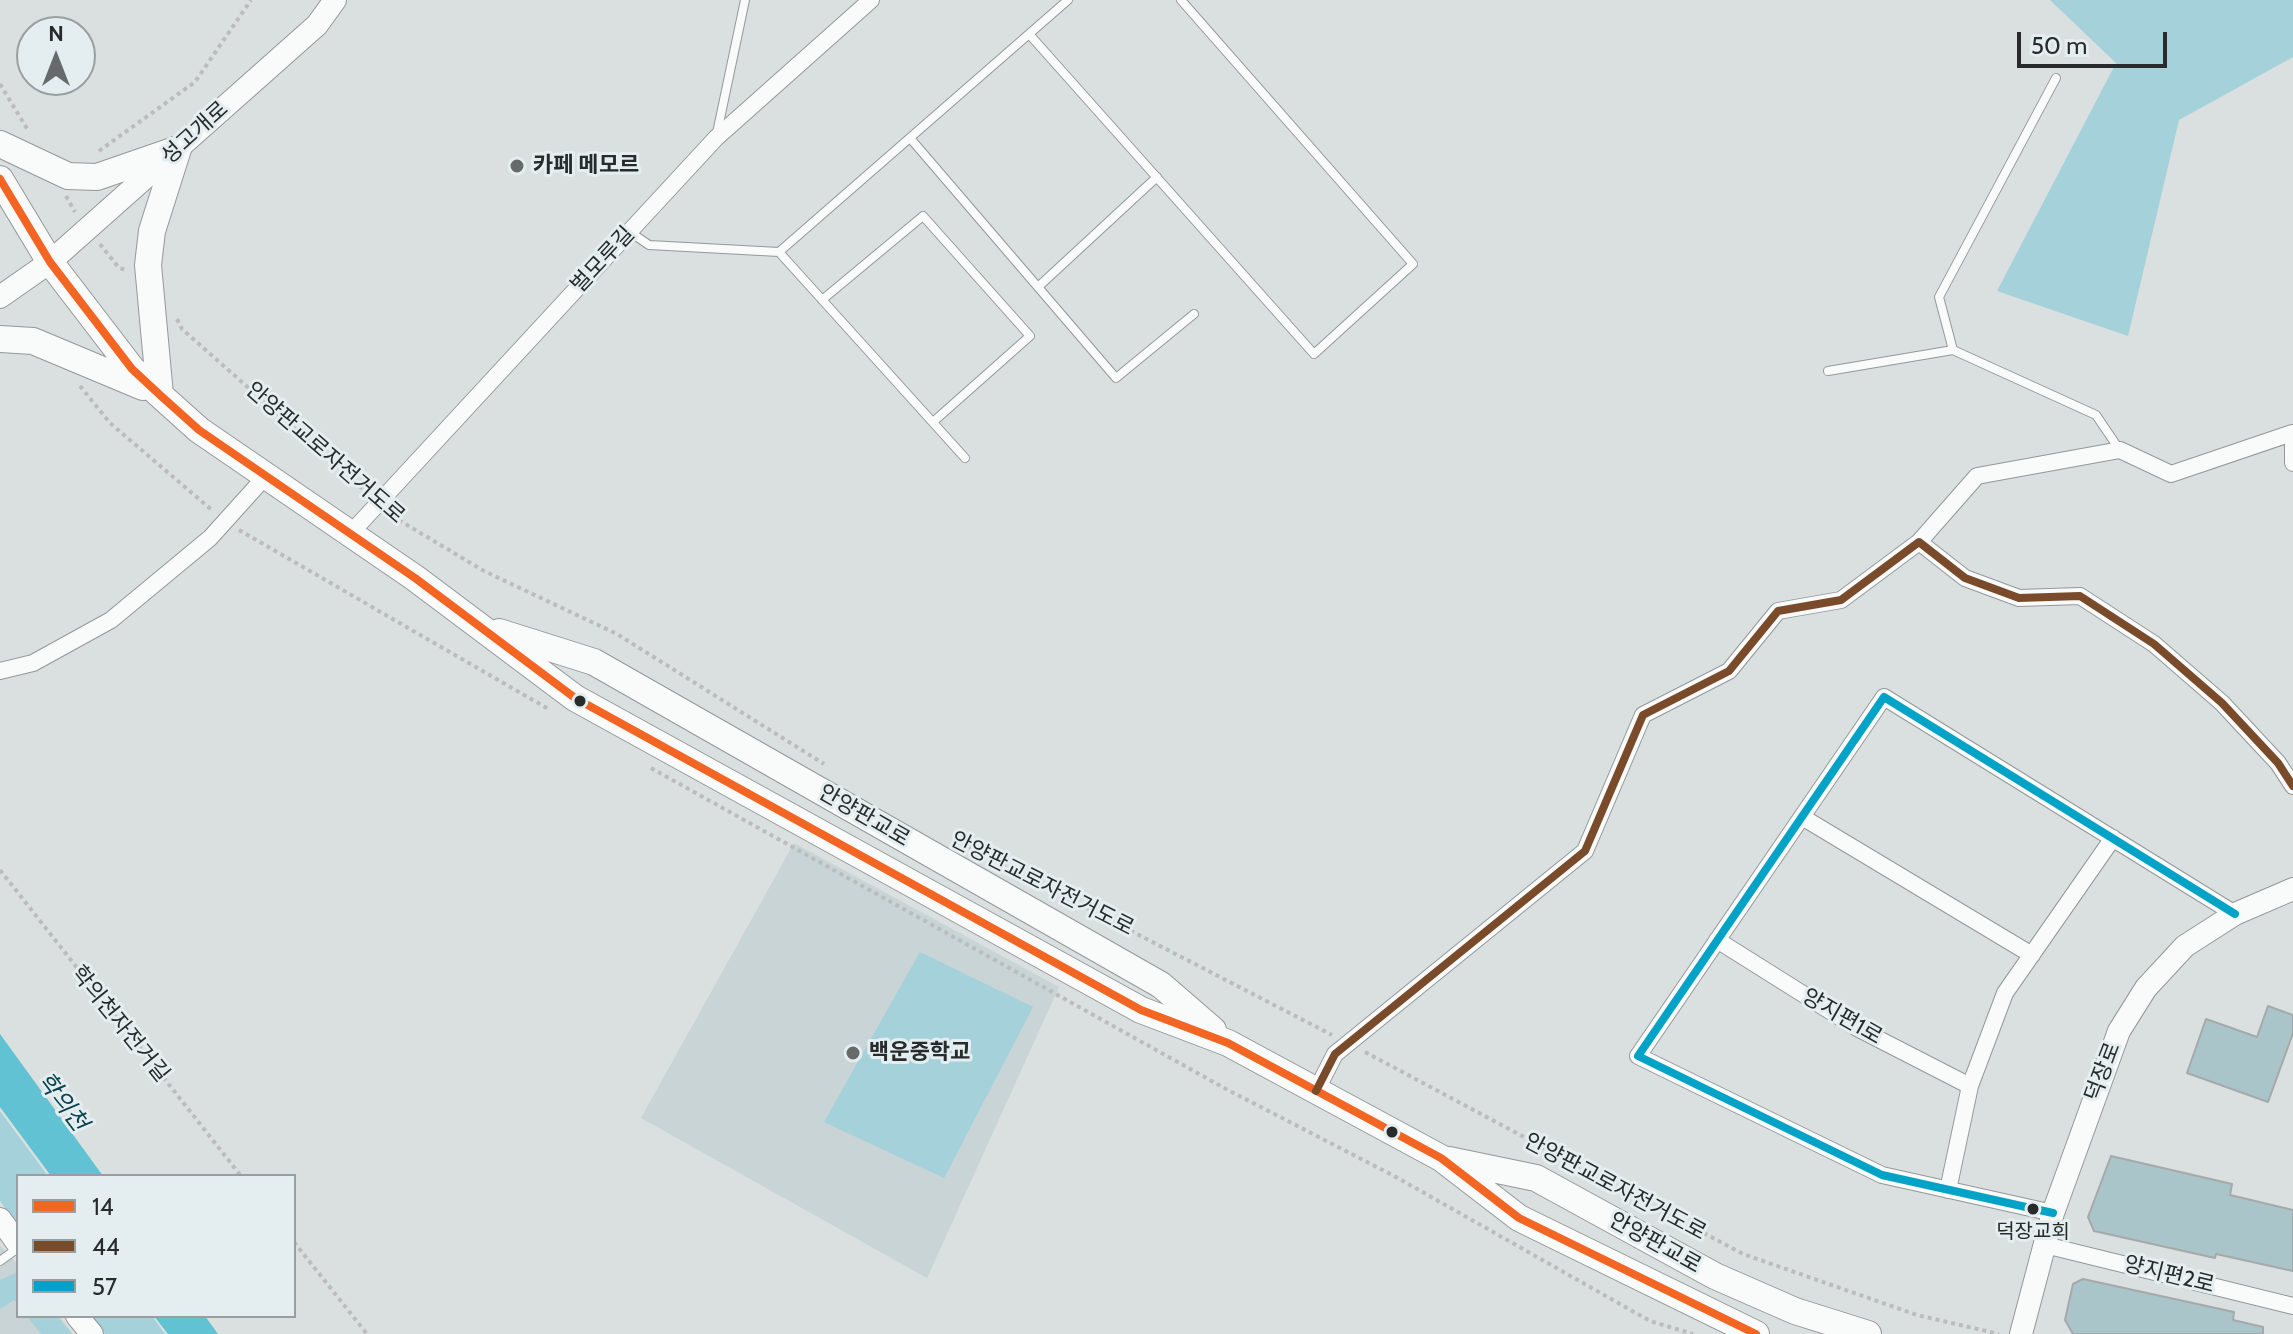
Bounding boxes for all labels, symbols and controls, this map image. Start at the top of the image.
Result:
north arrow [16,16,96,96]
scale bar [2021,16,2171,66]
text: N [48,20,64,47]
text: 50 m [2031,31,2087,60]
street label: 성고개로 [156,96,234,170]
place label: 카페 메모르 [533,153,639,179]
marker: 카페 메모르 [508,157,526,175]
street label: 벌모루길 [566,221,640,299]
street label: 안양판교로자전거도로 [240,377,410,529]
unlabelled marker [572,693,588,709]
street label: 안양판교로 [814,779,914,853]
street label: 안양판교로자전거도로 [946,826,1138,942]
street label: 학의천자전거길 [65,961,175,1087]
street label: 양지편1로 [1797,984,1887,1050]
street label: 덕장로 [2080,1039,2126,1105]
place label: 백운중학교 [869,1040,970,1066]
marker: 백운중학교 [844,1044,862,1062]
water label: 학의천 [31,1067,93,1137]
unlabelled marker [1384,1124,1400,1140]
street label: 안양판교로자전거도로 [1519,1128,1711,1246]
legend [16,1174,296,1318]
text: 14 [92,1192,114,1221]
marker: 덕장교회 [2025,1201,2041,1217]
street label: 안양판교로 [1604,1207,1706,1279]
place label: 덕장교회 [1996,1220,2070,1244]
text: 44 [92,1232,120,1261]
street label: 양지편2로 [2121,1251,2217,1299]
text: 57 [92,1272,117,1301]

